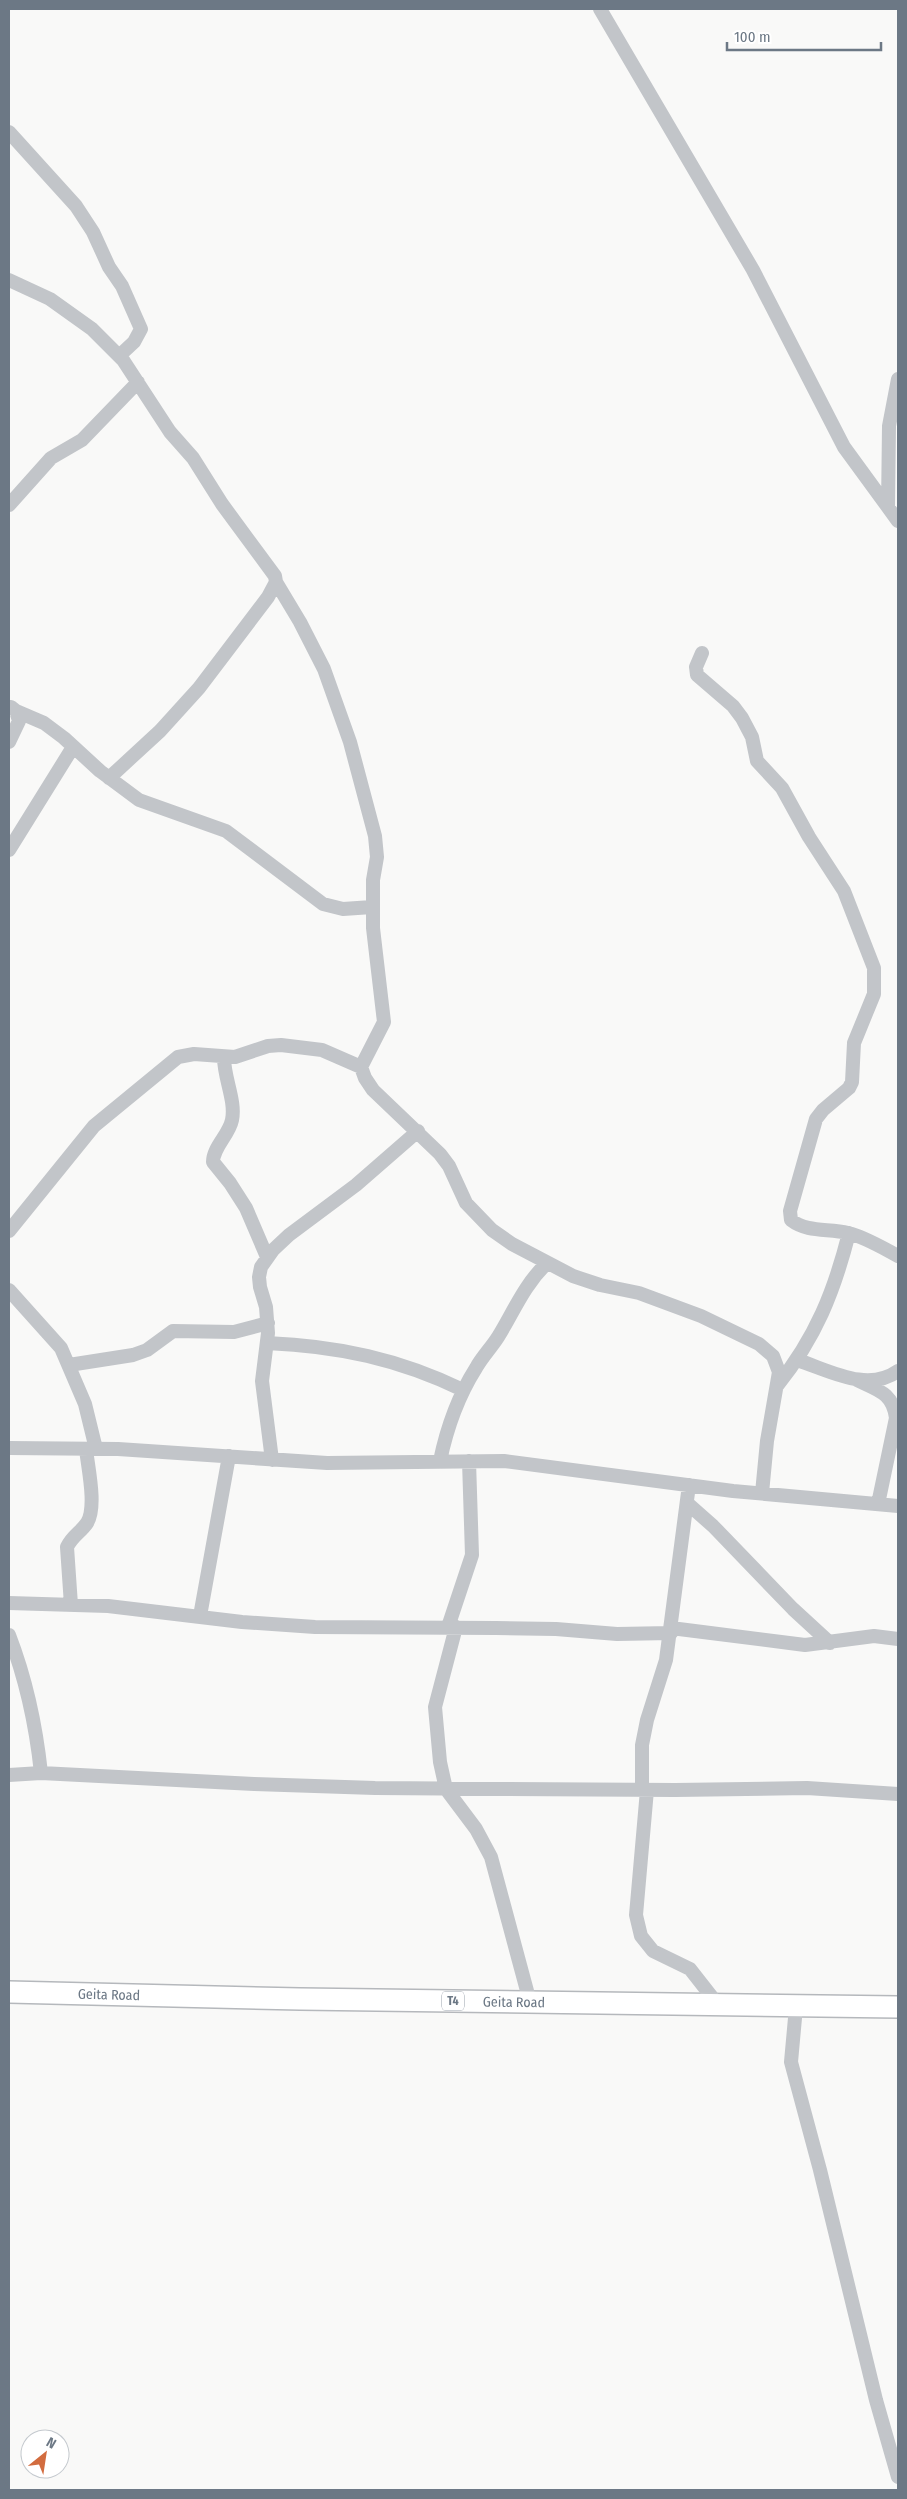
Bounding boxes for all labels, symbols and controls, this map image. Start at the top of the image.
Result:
scale bar [727,20,881,52]
text: 100 m [734,28,771,46]
street label: Geita Road [78,1986,140,2004]
road number: T4 [442,1992,464,2010]
street label: Geita Road [483,1993,545,2011]
north arrow [20,2429,70,2479]
text: N [43,2434,59,2453]

